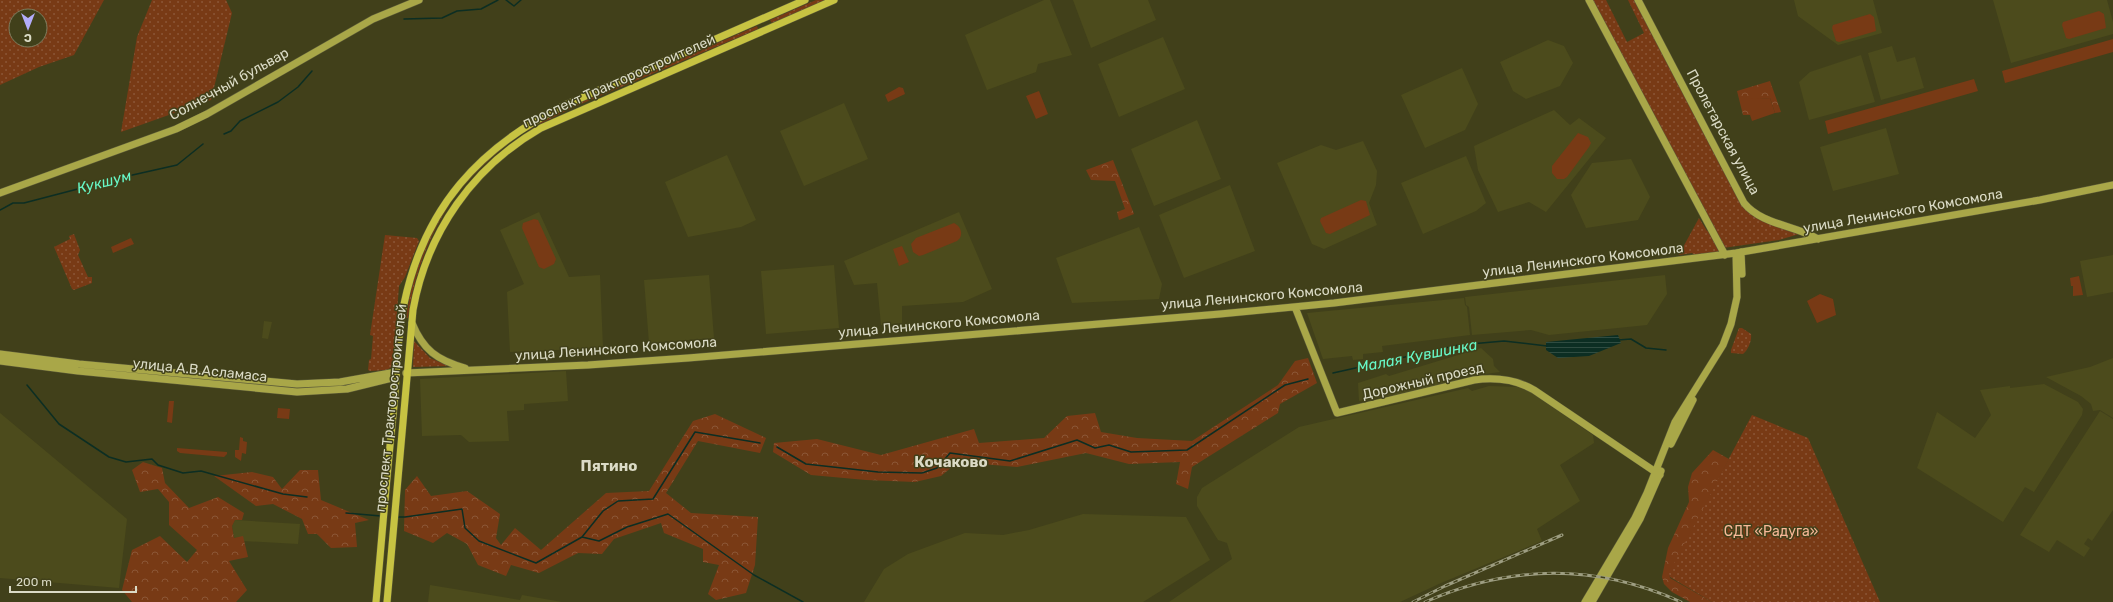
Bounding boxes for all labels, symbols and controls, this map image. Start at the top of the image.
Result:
north arrow [8,8,48,48]
text: С [24,31,32,44]
street label: проспект Тракторостроителей [520,31,718,131]
street label: Солнечный бульвар [166,44,292,124]
street label: Пролетарская улица [1683,66,1763,198]
water label: Кукшум [75,167,133,197]
street label: улица Ленинского Комсомола [1802,185,2004,237]
street label: улица Ленинского Комсомола [1481,239,1685,281]
street label: улица Ленинского Комсомола [1160,279,1364,313]
street label: проспект Тракторостроителей [372,303,410,513]
street label: улица Ленинского Комсомола [837,307,1041,341]
street label: улица Ленинского Комсомола [514,333,718,365]
water label: Малая Кувшинка [1355,335,1479,377]
street label: улица А.В.Асламаса [132,354,268,386]
street label: Дорожный проезд [1361,359,1485,403]
district label: Кочаково [914,453,988,471]
district label: Пятино [581,457,637,475]
park label: СДТ «Радуга» [1724,523,1818,540]
scale bar [10,568,136,594]
text: 200 m [16,575,52,589]

